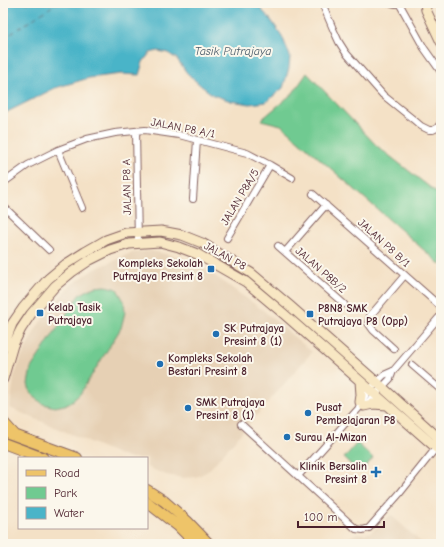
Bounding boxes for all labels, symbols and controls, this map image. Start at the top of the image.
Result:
water label: Tasik Putrajaya [194,44,272,58]
street label: JALAN P8 A/1 [150,115,216,141]
street label: JALAN P8 A [120,158,134,215]
street label: JALAN P8A/5 [218,167,262,227]
street label: JALAN P8 B/1 [355,216,413,270]
street label: JALAN P8 [202,239,249,273]
street label: JALAN P8B/2 [293,244,349,296]
place label: Kompleks Sekolah Putrajaya Presint 8 [113,257,203,283]
marker: Kompleks Sekolah Putrajaya Presint 8 [206,264,216,274]
place label: Kelab Tasik Putrajaya [48,301,101,327]
place label: P8N8 SMK Putrajaya P8 (Opp) [318,302,408,328]
marker: Kelab Tasik Putrajaya [35,308,45,318]
marker: P8N8 SMK Putrajaya P8 (Opp) [305,309,315,319]
place label: SK Putrajaya Presint 8 (1) [224,322,284,348]
marker: SK Putrajaya Presint 8 (1) [211,329,221,339]
place label: Kompleks Sekolah Bestari Presint 8 [168,352,253,378]
marker: Kompleks Sekolah Bestari Presint 8 [155,359,165,369]
place label: SMK Putrajaya Presint 8 (1) [196,396,265,422]
place label: Pusat Pembelajaran P8 [316,401,396,427]
marker: SMK Putrajaya Presint 8 (1) [183,403,193,413]
marker: Pusat Pembelajaran P8 [303,408,313,418]
place label: Surau Al-Mizan [295,431,367,444]
marker: Surau Al-Mizan [282,432,292,442]
legend [18,457,148,529]
place label: Klinik Bersalin Presint 8 [300,460,367,486]
text: Road [54,466,80,480]
marker: Klinik Bersalin Presint 8 [370,466,382,478]
text: Park [54,486,77,500]
scale bar [298,503,384,529]
text: Water [54,506,84,520]
text: 100 m [304,510,337,524]

